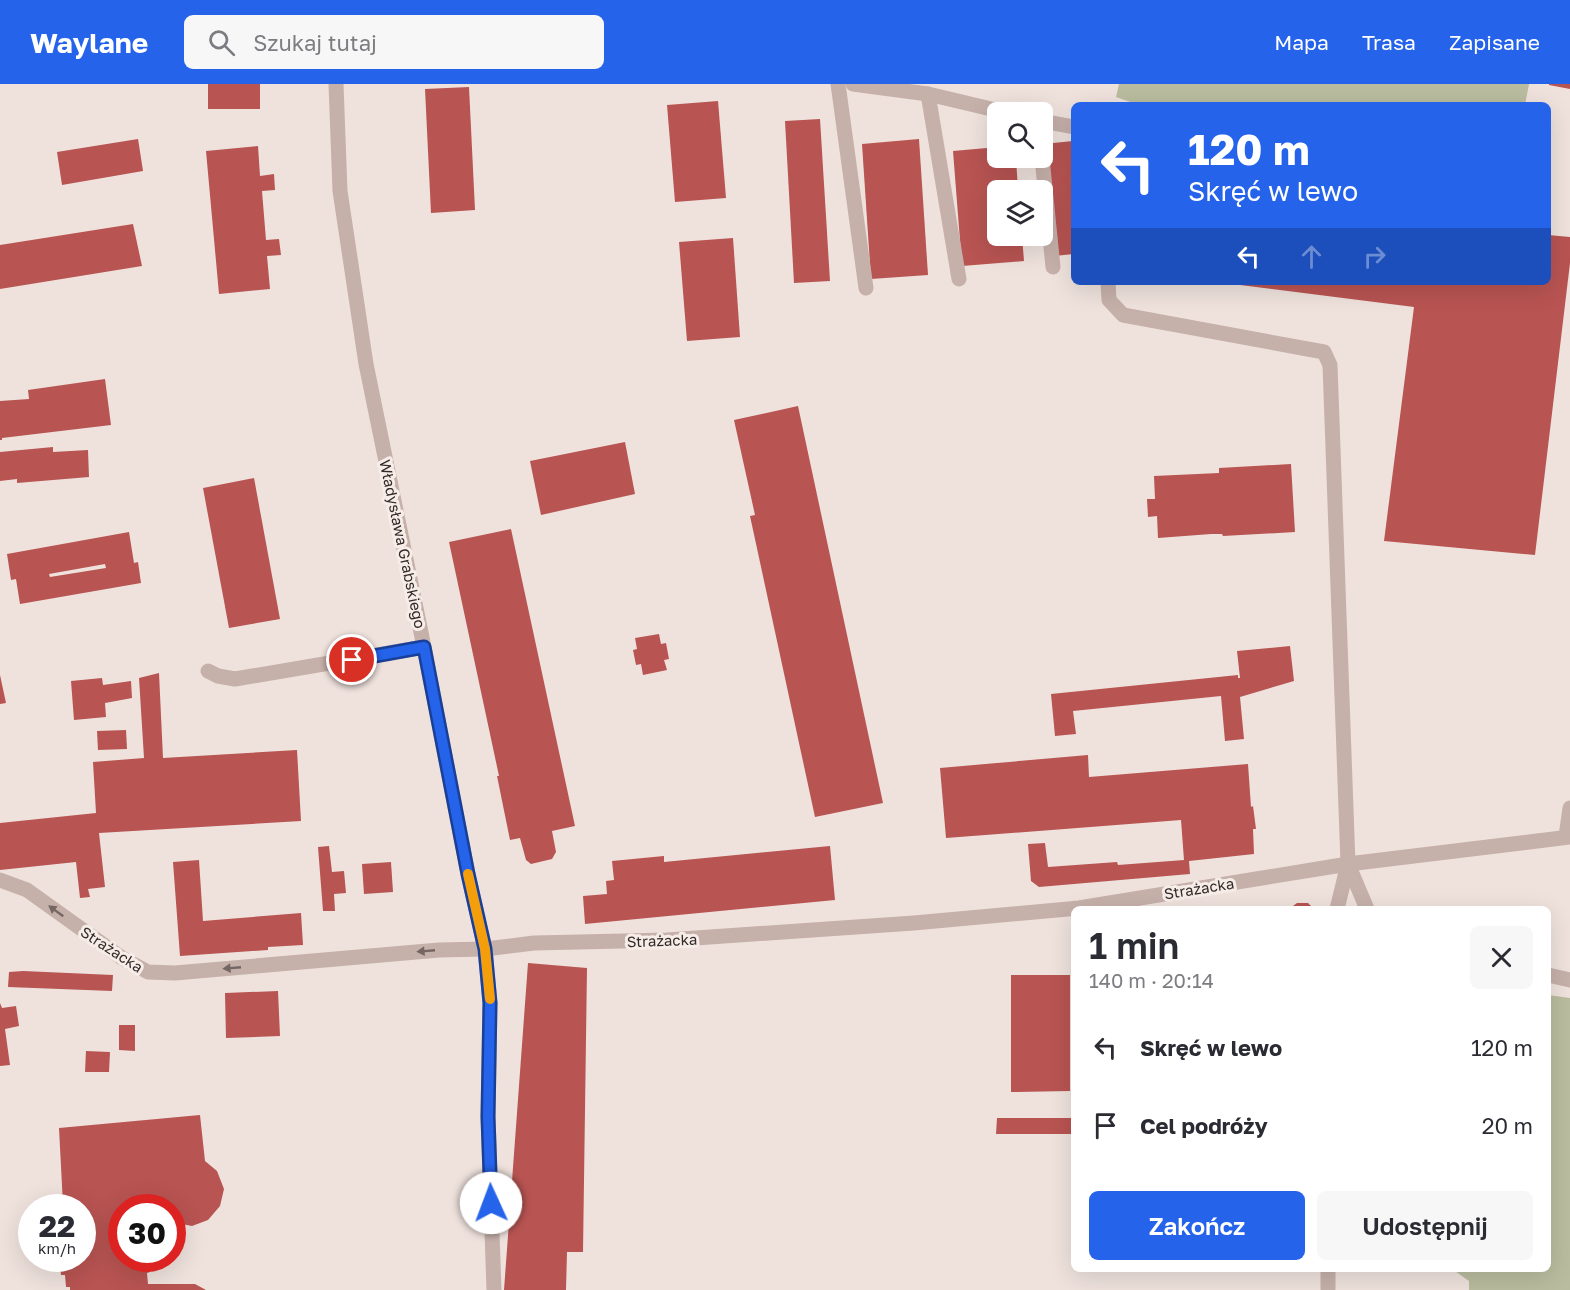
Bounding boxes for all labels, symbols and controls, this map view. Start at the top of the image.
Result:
search box [184,15,604,69]
text: Waylane [30,26,148,59]
icon: search [205,26,238,59]
text: Szukaj tutaj [253,29,377,56]
text: Mapa [1274,29,1329,55]
text: Trasa [1362,29,1416,55]
text: Zapisane [1449,29,1540,55]
map controls [987,102,1053,246]
button: search [987,102,1053,168]
text: 120 m [1188,124,1310,174]
icon: left [1089,126,1167,204]
text: Skręć w lewo [1188,175,1358,207]
button: layers [987,180,1053,246]
icon: left [1232,240,1265,273]
icon: ahead [1295,240,1328,273]
icon: right [1358,240,1391,273]
street label: Władysława Grabskiego [376,458,430,630]
pin [326,634,377,685]
icon: arrive [335,643,368,676]
street label: Strażacka [1163,874,1235,902]
one-way arrow [48,905,64,917]
street label: Strażacka [78,922,146,976]
text: 1 min [1089,924,1179,967]
button: close [1470,926,1533,989]
street label: Strażacka [626,930,698,950]
one-way arrow [417,946,436,956]
one-way arrow [222,963,241,973]
text: 140 m · 20:14 [1089,968,1214,992]
icon: left [1089,1031,1122,1064]
text: Skręć w lewo [1140,1034,1282,1061]
text: 120 m [1471,1034,1533,1061]
icon: arrive [1089,1109,1122,1142]
text: Cel podróży [1140,1112,1268,1139]
text: 20 m [1482,1112,1533,1139]
position arrow [459,1171,523,1235]
button: Zakończ [1089,1191,1305,1260]
button: Udostępnij [1317,1191,1533,1260]
speed limit sign: 30 [108,1194,186,1272]
text: 22 [39,1208,75,1244]
text: km/h [38,1239,76,1257]

